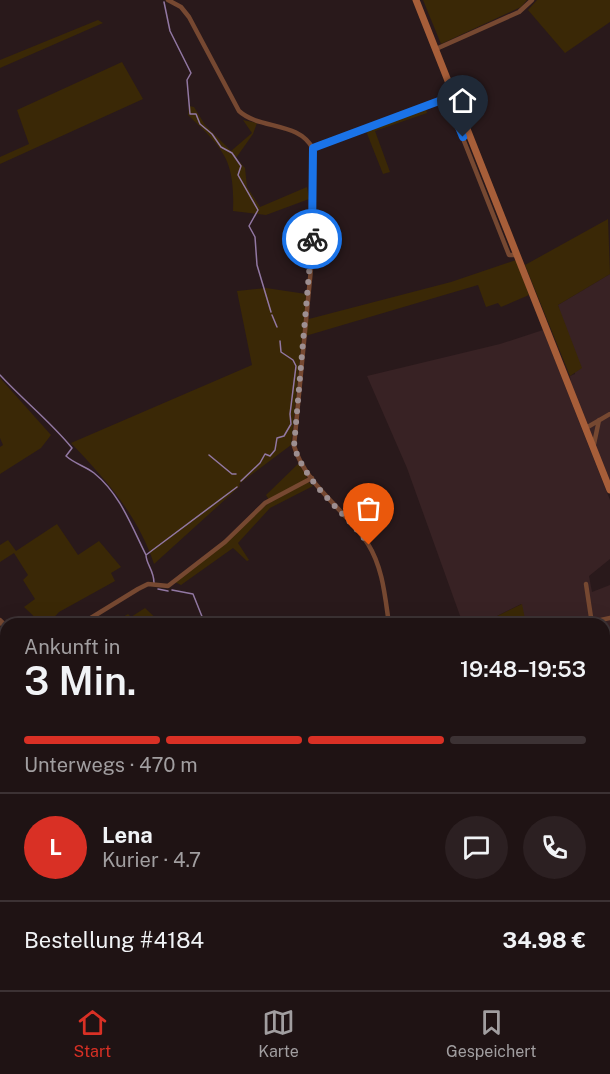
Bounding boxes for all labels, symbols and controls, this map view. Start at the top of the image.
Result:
pin [437,75,488,137]
icon: home [446,84,479,117]
courier [282,209,342,269]
icon: bike [296,223,329,256]
pin [343,483,394,545]
icon: bag [352,492,385,525]
text: Ankunft in [24,635,120,659]
text: 19:48–19:53 [460,656,586,682]
text: 3 Min. [24,658,136,704]
text: Unterwegs · 470 m [24,753,198,777]
button: chat [445,816,508,879]
button: phone [523,816,586,879]
text: Lena [102,822,153,848]
text: L [49,834,62,860]
text: Kurier · 4.7 [102,848,201,872]
text: Bestellung #4184 [24,927,204,953]
text: 34.98 € [503,927,586,953]
tab: Start [74,1006,111,1061]
tab: Karte [258,1006,299,1061]
tab: Gespeichert [446,1006,536,1061]

